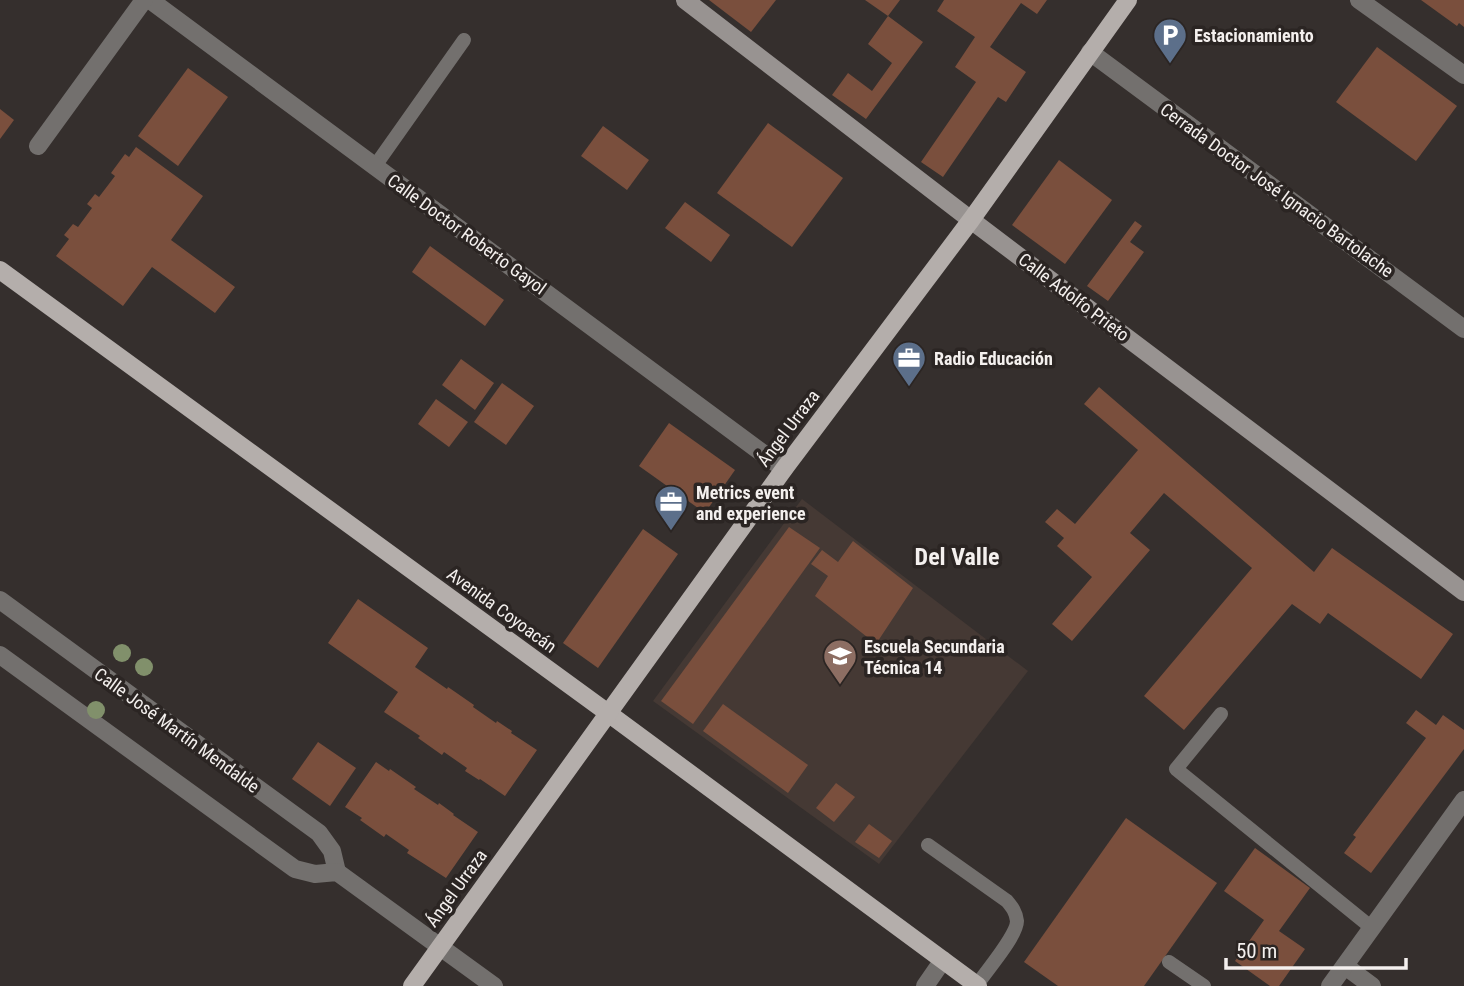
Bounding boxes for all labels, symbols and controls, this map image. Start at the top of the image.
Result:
parking icon: Estacionamiento [1151,16,1189,65]
place label: Estacionamiento [1194,25,1314,46]
street label: Cerrada Doctor José Ignacio Bartolache [1157,98,1397,282]
street label: Calle Doctor Roberto Gayol [384,169,550,299]
street label: Calle Adolfo Prieto [1014,249,1134,345]
office icon: Radio Educación [890,339,928,388]
place label: Radio Educación [934,348,1053,369]
street label: Ángel Urraza [752,386,824,470]
place label: Metrics event and experience [696,482,806,524]
office icon: Metrics event and experience [652,483,690,532]
district label: Del Valle [915,543,999,571]
street label: Avenida Coyoacán [443,563,561,657]
place label: Escuela Secundaria Técnica 14 [864,636,1005,678]
school or university icon: Escuela Secundaria Técnica 14 [821,637,859,686]
street label: Calle José Martín Mendalde [91,663,263,797]
street label: Ángel Urraza [421,845,491,931]
scale bar [1226,926,1406,970]
text: 50 m [1236,939,1277,963]

